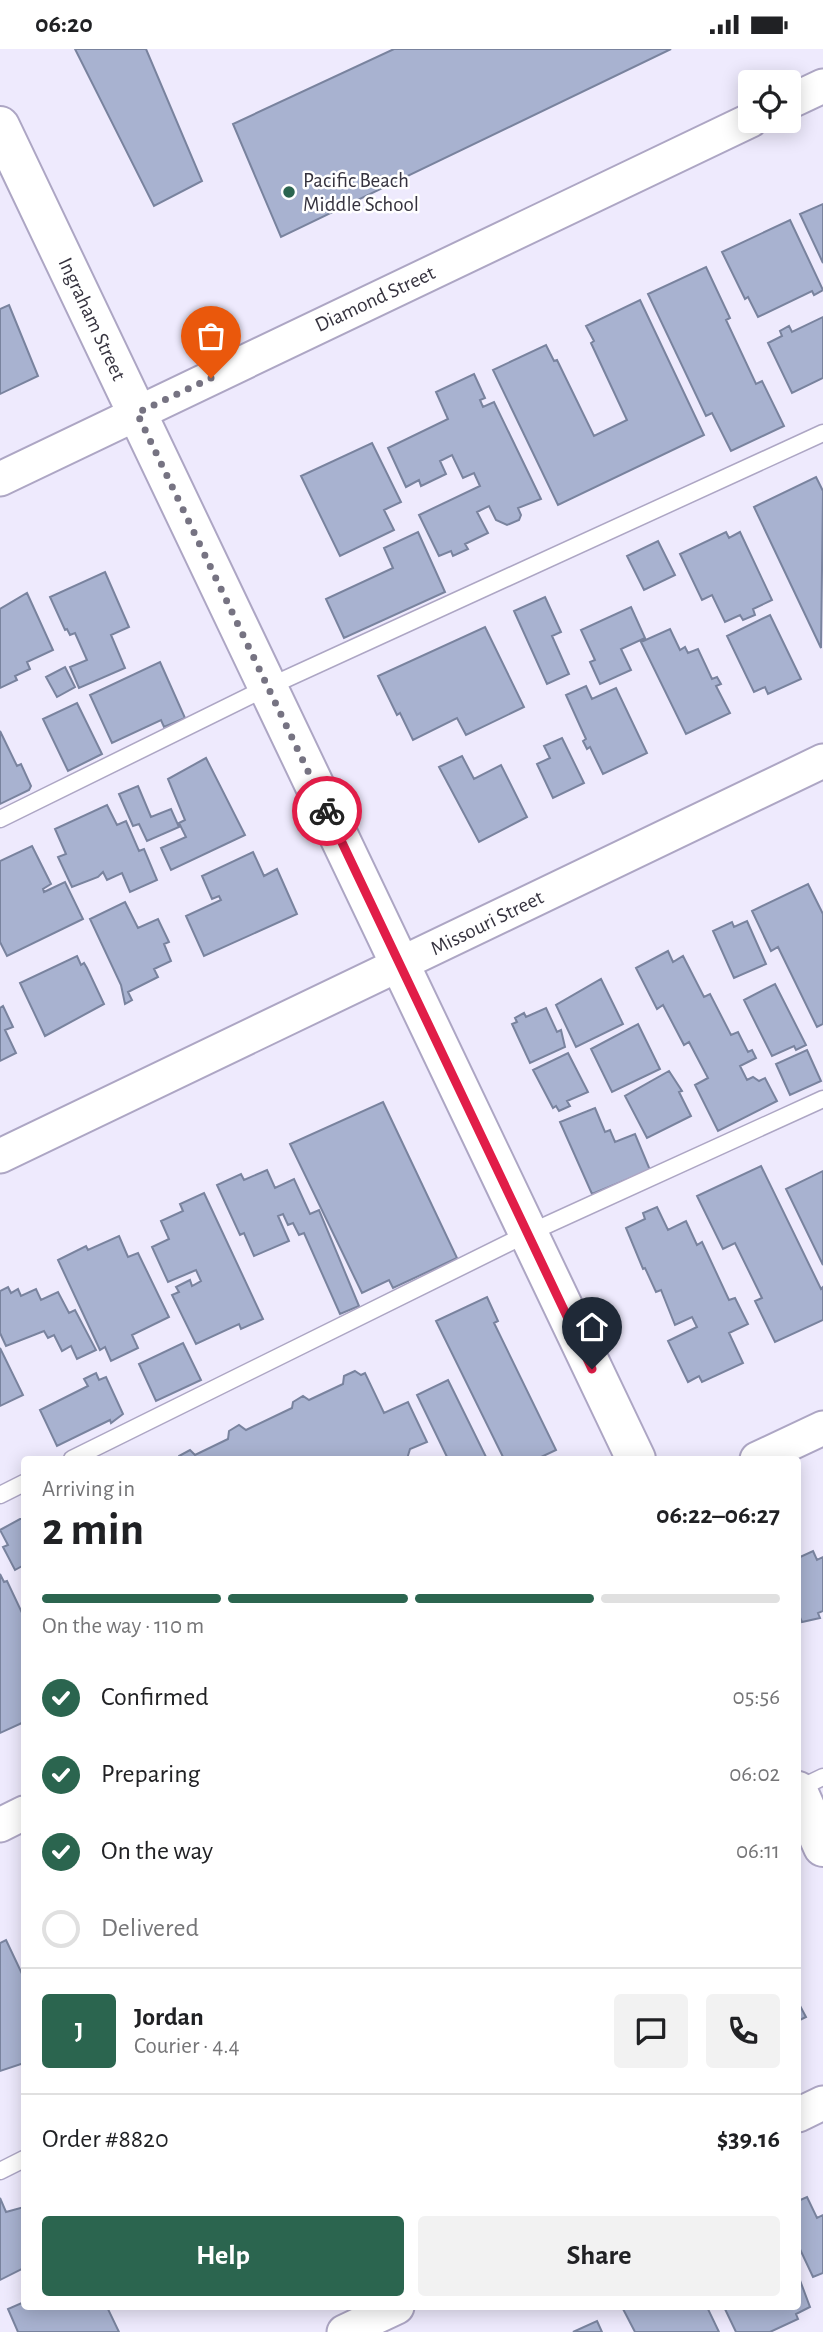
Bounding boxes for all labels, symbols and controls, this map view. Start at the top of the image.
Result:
text: 06:20 [35,11,93,37]
map controls [738,70,801,133]
button: locate [738,70,801,133]
place label: Pacific Beach Middle School [303,170,419,215]
marker: Pacific Beach Middle School [281,184,297,200]
street label: Ingraham Street [54,254,130,384]
street label: Diamond Street [312,262,438,336]
pin [181,306,241,378]
icon: bag [192,317,230,355]
courier [292,776,362,846]
icon: bike [308,792,346,830]
street label: Missouri Street [427,887,547,959]
pin [562,1297,622,1369]
icon: home [573,1308,611,1346]
text: Arriving in [42,1478,135,1501]
text: 06:22–06:27 [656,1502,780,1528]
text: 2 min [42,1507,144,1553]
text: On the way · 110 m [42,1615,204,1638]
icon: check [42,1679,80,1717]
text: Confirmed [101,1684,209,1710]
text: 05:56 [733,1686,780,1709]
icon: check [42,1756,80,1794]
text: Preparing [101,1761,200,1787]
text: 06:02 [729,1763,780,1786]
icon: check [42,1833,80,1871]
text: On the way [101,1838,213,1864]
text: 06:11 [736,1840,780,1863]
text: Delivered [101,1915,199,1941]
button: chat [614,1994,688,2068]
button: phone [706,1994,780,2068]
text: Jordan [134,2004,204,2030]
text: J [75,2018,83,2044]
text: Courier · 4.4 [134,2035,240,2058]
text: Order #8820 [42,2126,169,2152]
text: $39.16 [717,2126,780,2152]
button: Help [42,2216,404,2296]
button: Share [418,2216,780,2296]

